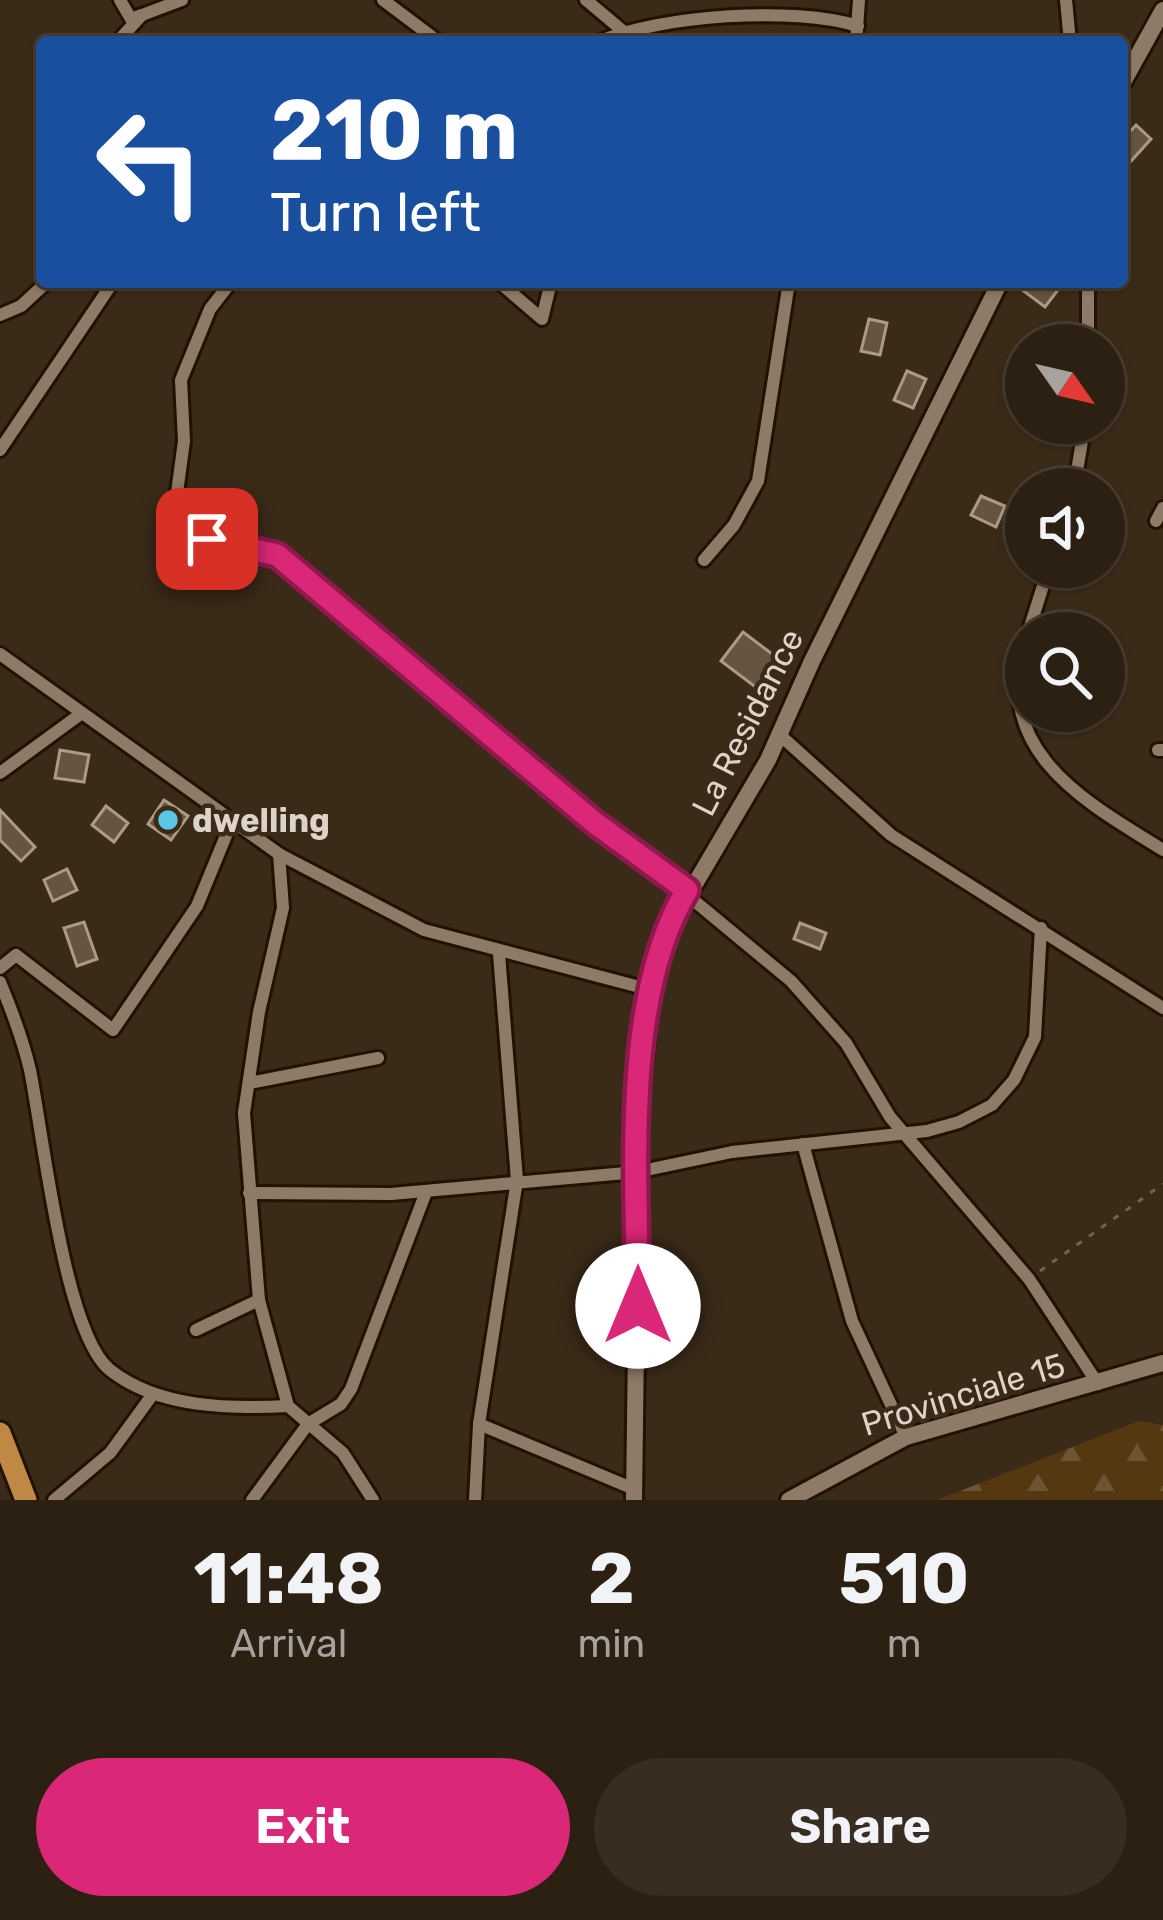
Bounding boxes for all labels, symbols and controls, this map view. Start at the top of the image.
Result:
text: 210 m [270,80,518,180]
icon: left [72,84,228,240]
text: Turn left [270,181,481,245]
north arrow [1005,324,1125,444]
map controls [1005,324,1125,732]
button: sound [1005,468,1125,588]
pin [156,488,258,590]
icon: arrive [174,506,240,572]
button: search [1005,612,1125,732]
street label: La Residance [684,622,811,822]
place label: dwelling [192,801,330,840]
marker: dwelling [155,807,181,833]
position arrow [575,1243,701,1369]
street label: Provinciale 15 [857,1345,1070,1444]
text: 11:48 [193,1536,384,1621]
text: 2 [588,1536,635,1621]
text: 510 [839,1536,969,1621]
text: Arrival [230,1621,347,1667]
text: min [577,1621,645,1667]
text: m [887,1621,921,1667]
button: Exit [36,1758,570,1896]
button: Share [594,1758,1127,1896]

